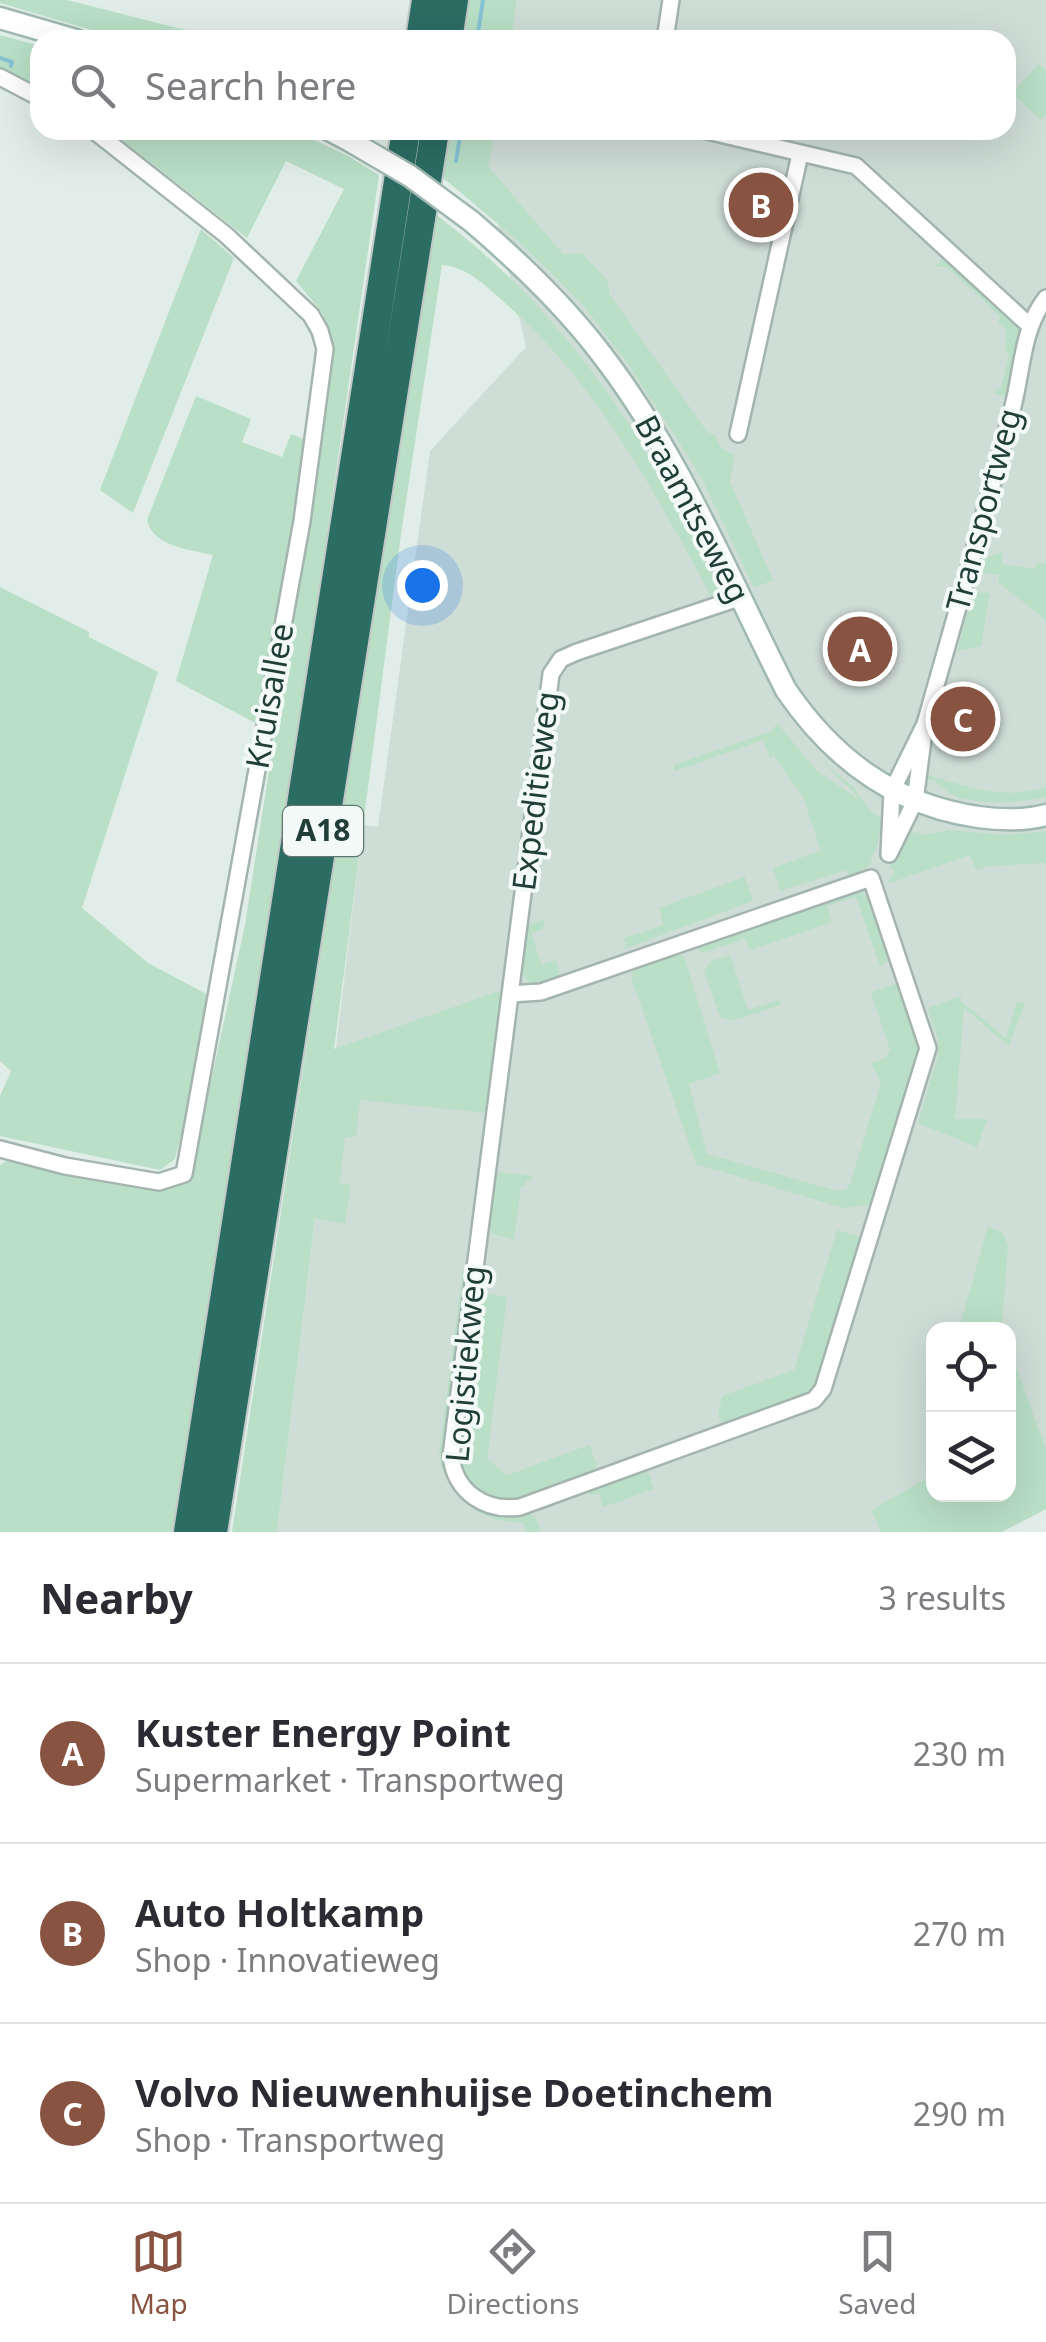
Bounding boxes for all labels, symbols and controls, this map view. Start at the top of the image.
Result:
search box [30,30,1016,140]
icon: search [65,58,120,113]
text: Search here [145,59,356,111]
pin: B [728,168,794,242]
street label: Transportweg [935,403,1030,616]
street label: Braamtseweg [626,407,761,609]
your location [397,560,448,611]
pin: A [828,612,892,686]
street label: Kruisallee [235,620,302,772]
pin: C [930,682,996,756]
street label: Expeditieweg [501,689,568,893]
road number: A18 [283,806,363,856]
street label: Logistiekweg [434,1264,495,1464]
map controls [926,1322,1016,1502]
button: locate [926,1322,1016,1412]
button: layers [926,1412,1016,1502]
text: Nearby [40,1569,193,1626]
text: 3 results [879,1576,1006,1619]
text: Kuster Energy Point [135,1706,511,1758]
text: A [61,1732,84,1775]
text: 230 m [913,1732,1006,1775]
text: Supermarket · Transportweg [135,1758,565,1801]
text: Auto Holtkamp [135,1886,424,1938]
text: B [62,1912,83,1955]
text: 270 m [913,1912,1006,1955]
text: Shop · Innovatieweg [135,1938,440,1981]
text: Volvo Nieuwenhuijse Doetinchem [135,2066,773,2118]
text: C [62,2092,83,2135]
text: 290 m [913,2092,1006,2135]
text: Shop · Transportweg [135,2118,445,2161]
tab: Map [129,2224,188,2322]
tab: Directions [447,2224,579,2322]
tab: Saved [838,2224,917,2322]

